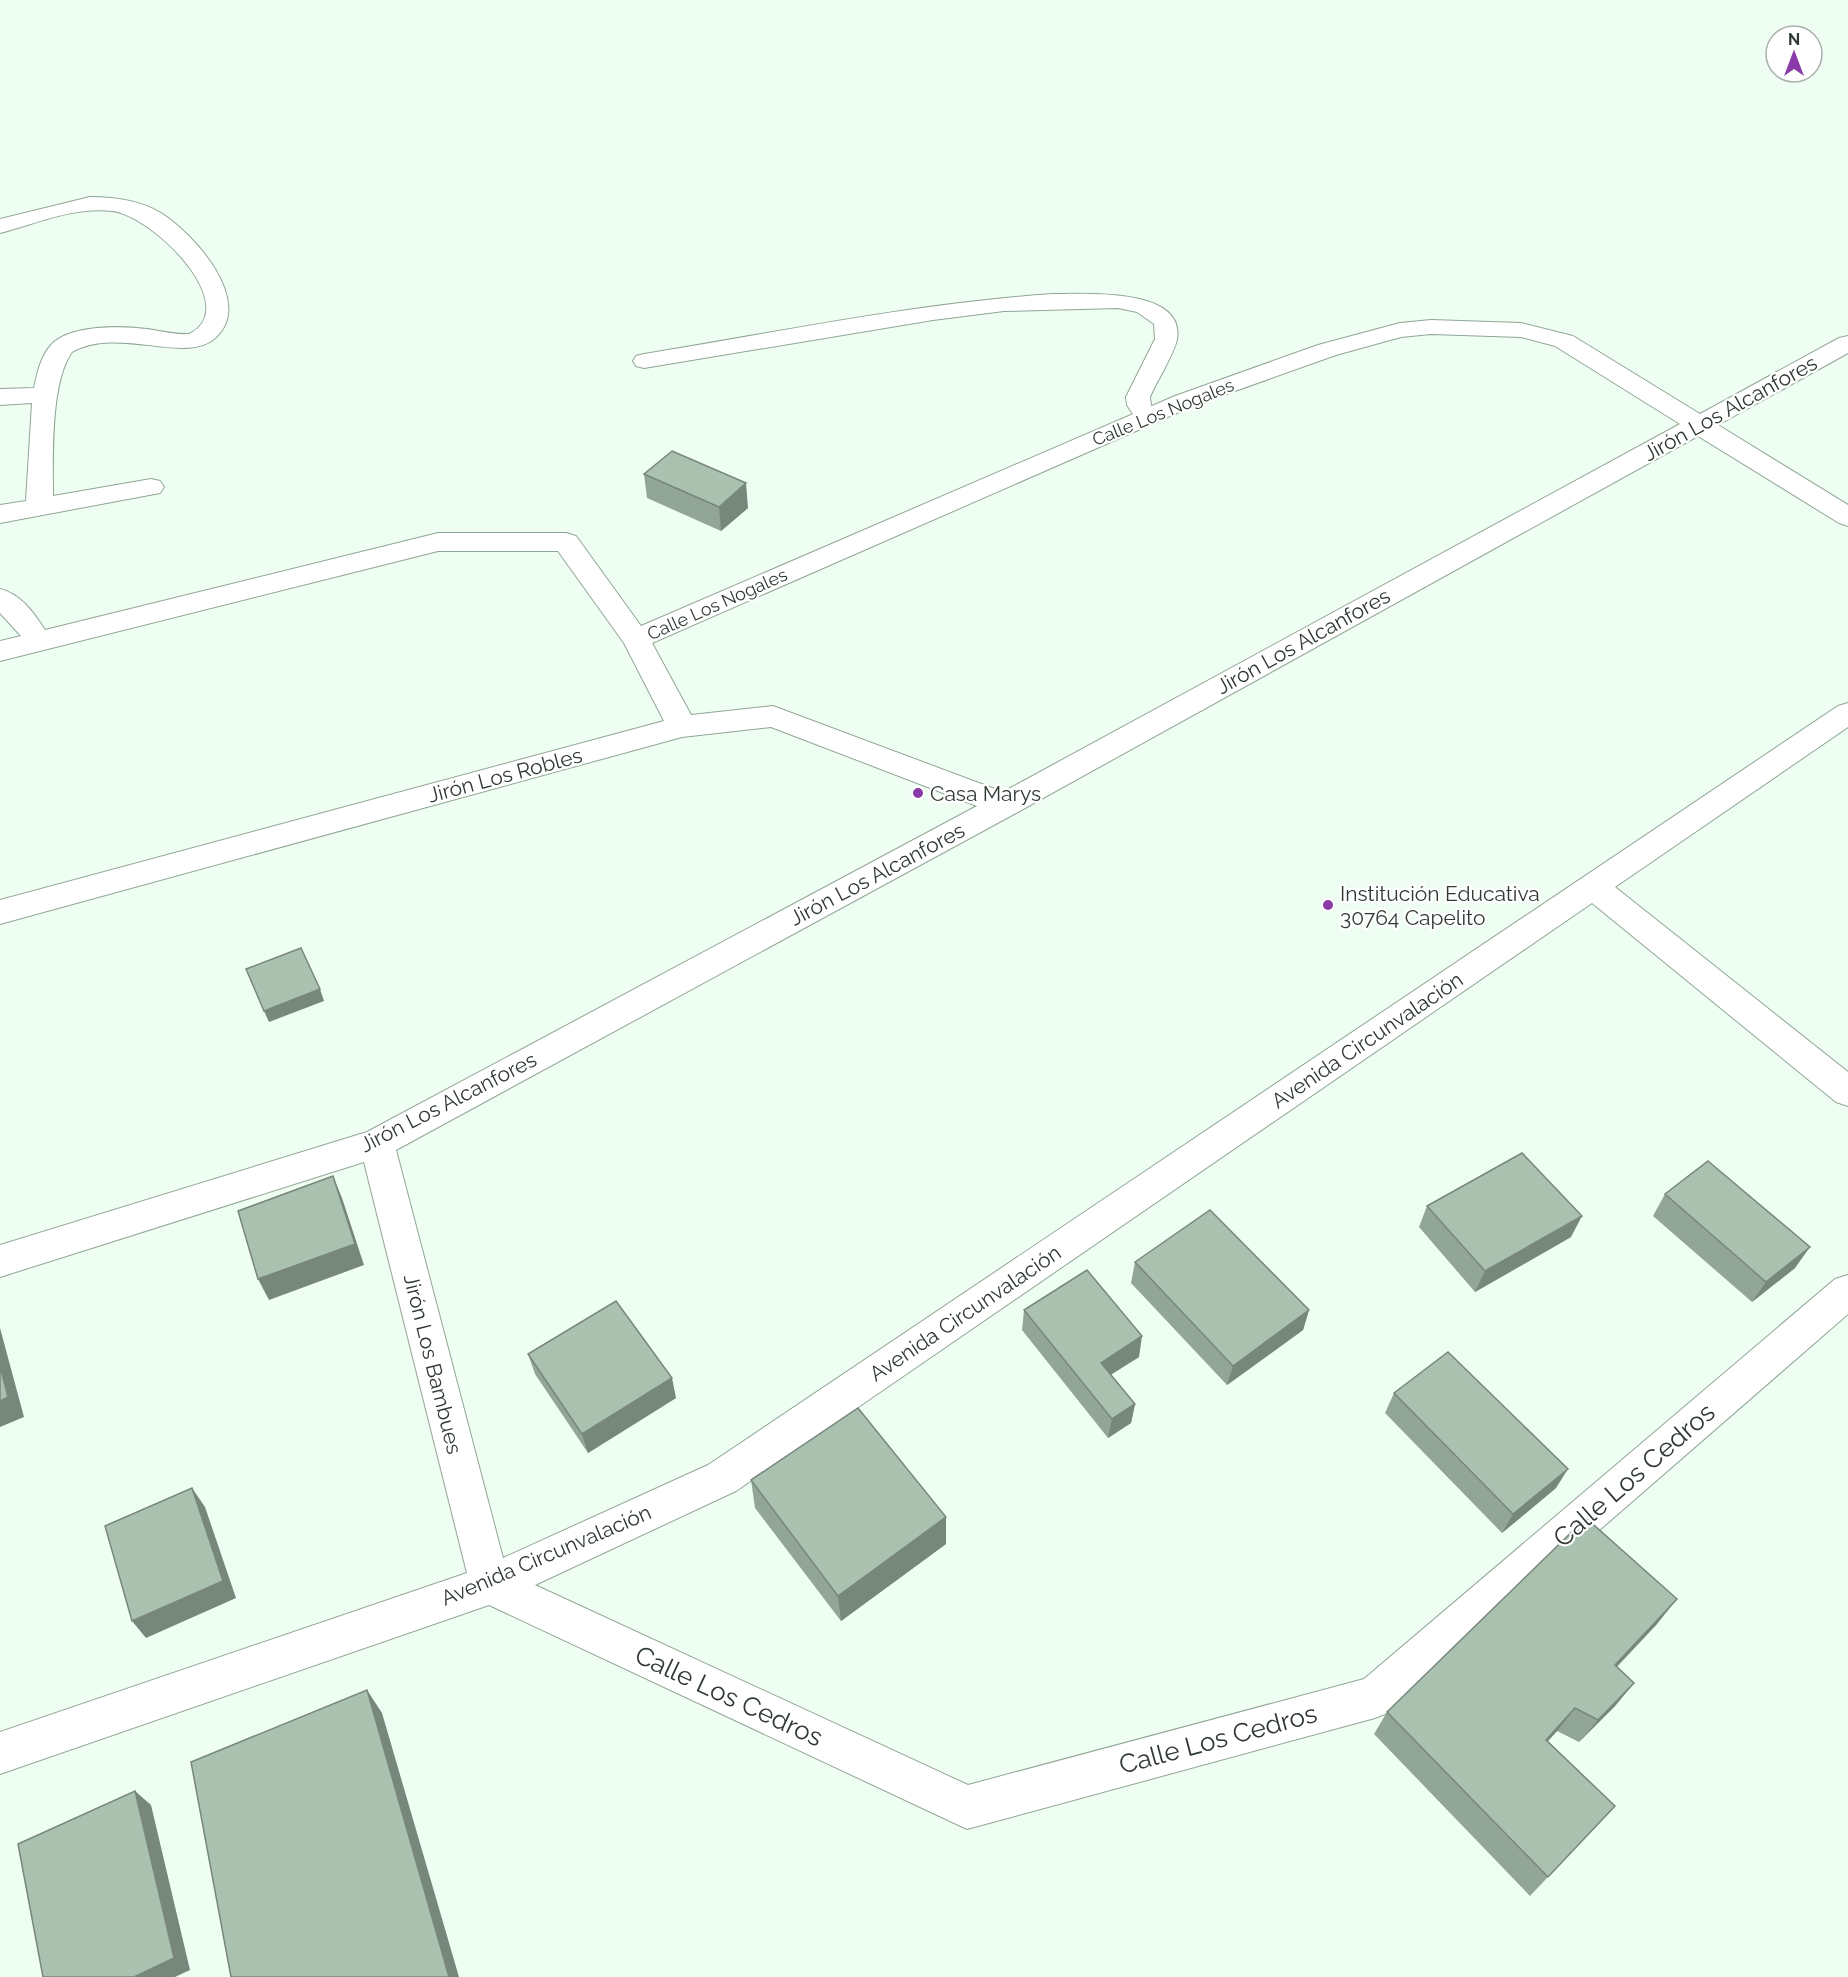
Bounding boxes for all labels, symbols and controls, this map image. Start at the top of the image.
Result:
north arrow [1764,24,1824,84]
text: N [1788,30,1800,49]
street label: Jirón Los Alcanfores [1639,350,1821,466]
street label: Calle Los Nogales [1089,374,1237,450]
street label: Calle Los Nogales [644,564,790,644]
street label: Jirón Los Alcanfores [1212,583,1394,699]
street label: Jirón Los Robles [425,742,585,808]
place label: Casa Marys [930,781,1041,806]
marker: Casa Marys [911,786,925,800]
street label: Jirón Los Alcanfores [785,817,969,931]
place label: Institución Educativa 30764 Capelito [1340,881,1540,930]
marker: Institución Educativa 30764 Capelito [1321,898,1335,912]
street label: Avenida Circunvalación [1266,967,1468,1113]
street label: Jirón Los Alcanfores [356,1047,540,1157]
street label: Avenida Circunvalación [864,1240,1066,1386]
street label: Jirón Los Bambues [399,1271,467,1457]
street label: Calle Los Cedros [1547,1397,1721,1553]
street label: Avenida Circunvalación [437,1499,655,1611]
street label: Calle Los Cedros [630,1639,828,1753]
street label: Calle Los Cedros [1116,1698,1320,1780]

